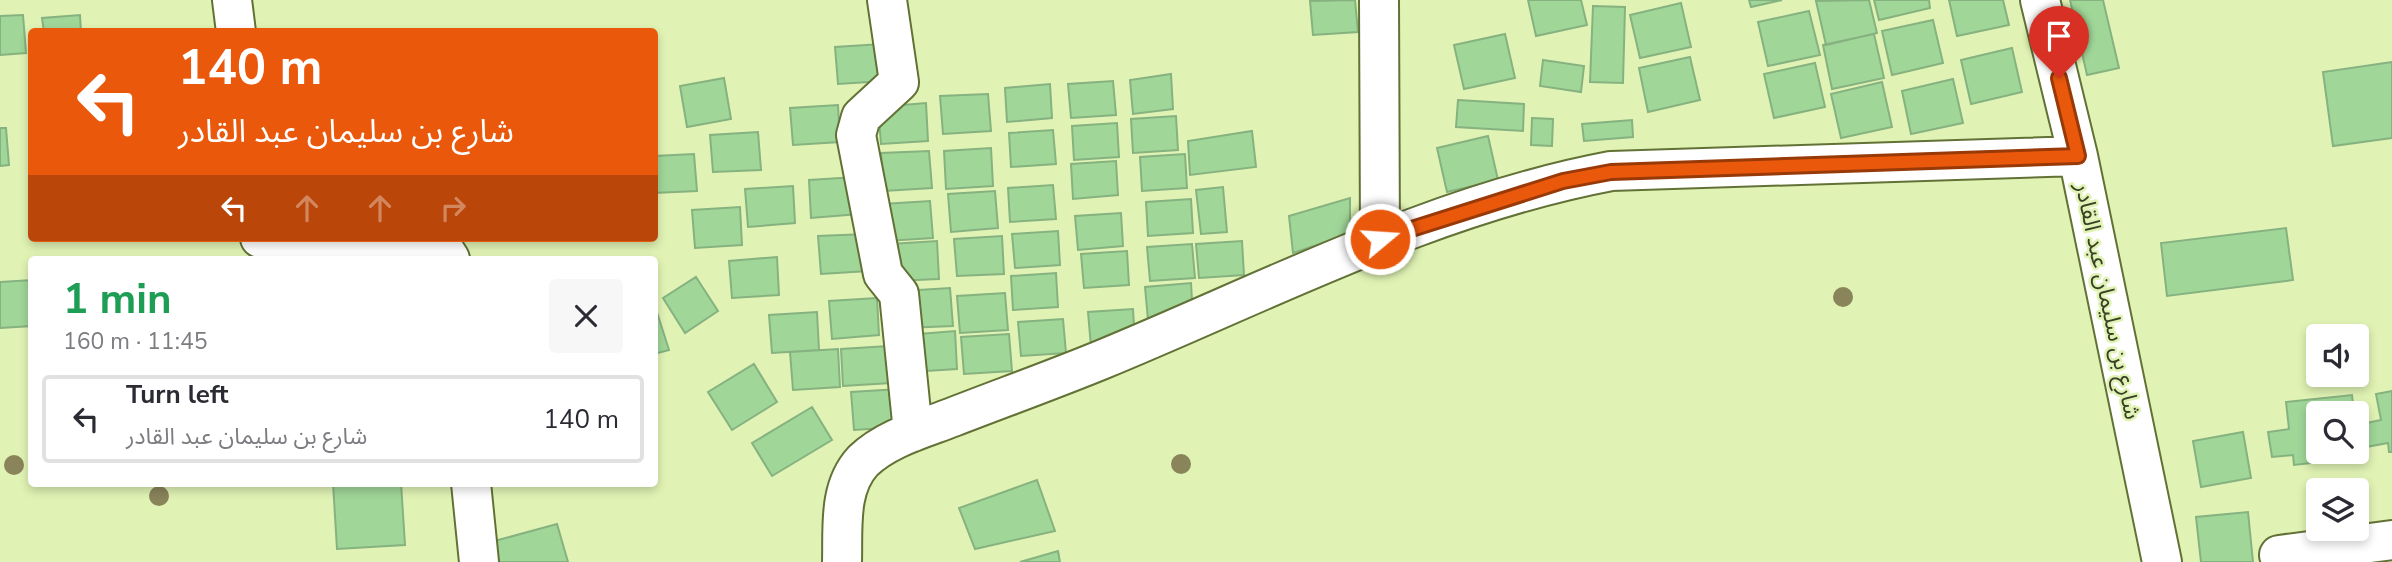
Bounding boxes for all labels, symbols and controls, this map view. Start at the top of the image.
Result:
pin [2029,6,2089,78]
icon: arrive [2040,17,2078,55]
text: 140 m [178,34,322,101]
icon: left [63,56,154,147]
text: شارع بن سليمان عبد القادر [178,110,514,153]
street label: شارع بن سليمان عبد القادر [2067,179,2148,422]
icon: left [215,189,253,227]
icon: ahead [288,189,326,227]
icon: ahead [361,189,399,227]
icon: right [434,189,472,227]
position arrow [1343,202,1417,276]
text: 1 min [63,271,172,328]
button: close [549,279,623,353]
map controls [2306,324,2369,541]
button: sound [2306,324,2369,387]
text: 160 m · 11:45 [63,326,208,357]
text: Turn left [126,377,229,412]
icon: left [67,400,105,438]
button: search [2306,401,2369,464]
text: 140 m [543,402,619,437]
text: شارع بن سليمان عبد القادر [126,421,367,452]
button: layers [2306,478,2369,541]

